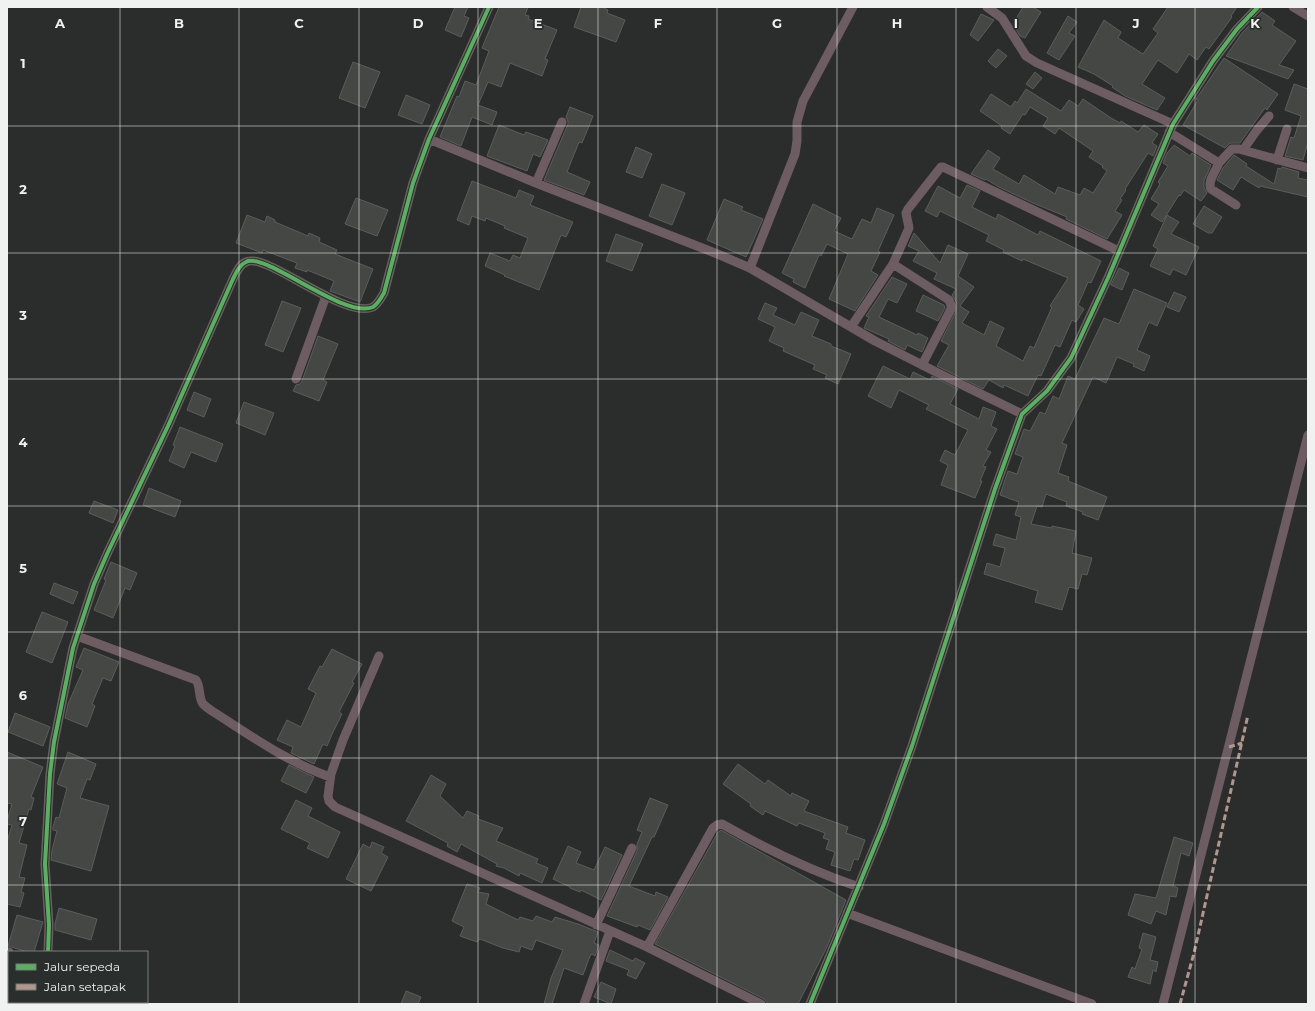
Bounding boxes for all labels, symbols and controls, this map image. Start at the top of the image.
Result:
text: A [54,15,66,31]
text: B [174,15,184,31]
text: C [294,15,304,31]
text: D [413,15,424,31]
text: E [534,15,543,31]
text: F [654,15,662,31]
text: G [772,15,782,31]
text: H [892,15,902,31]
text: I [1014,15,1018,31]
text: J [1131,15,1140,31]
text: K [1250,15,1260,31]
text: 1 [20,55,26,71]
text: 2 [19,181,27,197]
text: 3 [18,307,27,323]
text: 4 [19,434,28,450]
text: 5 [19,560,27,576]
text: 6 [19,687,28,703]
text: 7 [19,813,27,829]
legend [8,951,148,1003]
text: Jalur sepeda [43,959,120,974]
text: Jalan setapak [43,979,127,994]

